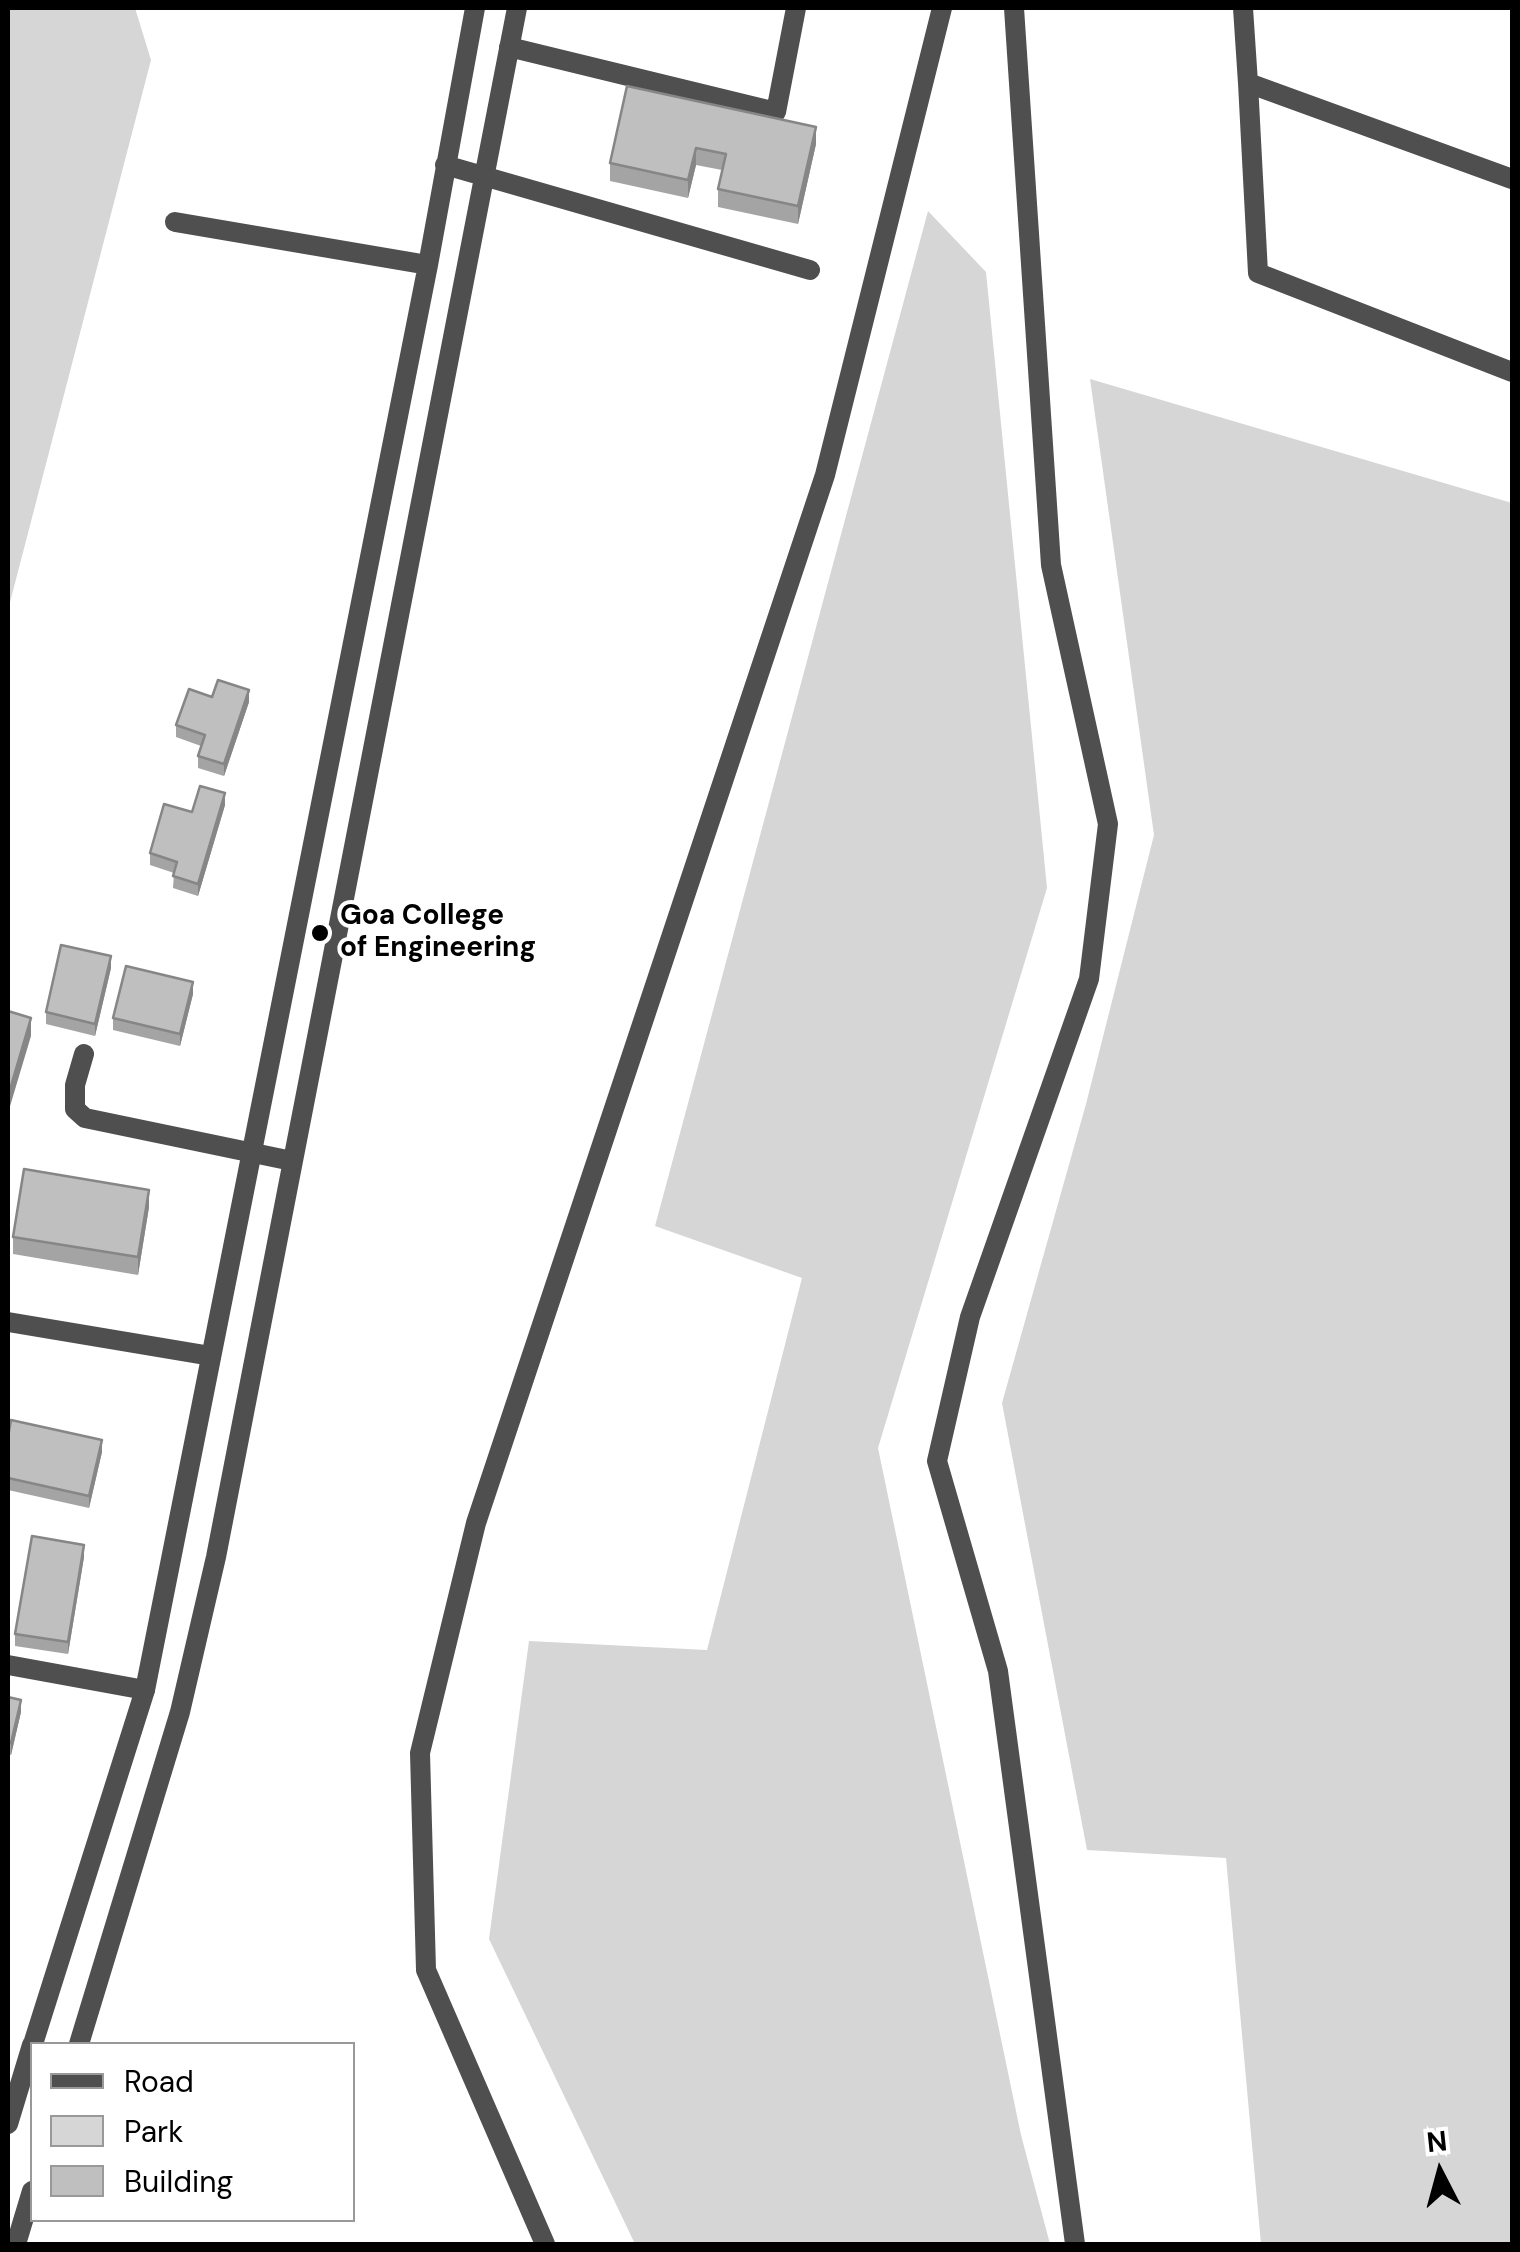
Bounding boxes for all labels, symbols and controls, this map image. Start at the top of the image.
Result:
place label: Goa College of Engineering [340,900,536,966]
marker: Goa College of Engineering [309,922,331,944]
legend [30,2042,355,2222]
text: Road [124,2062,194,2101]
text: Park [124,2112,183,2151]
north arrow [1390,2122,1490,2222]
text: N [1425,2122,1449,2161]
text: Building [124,2162,233,2201]

